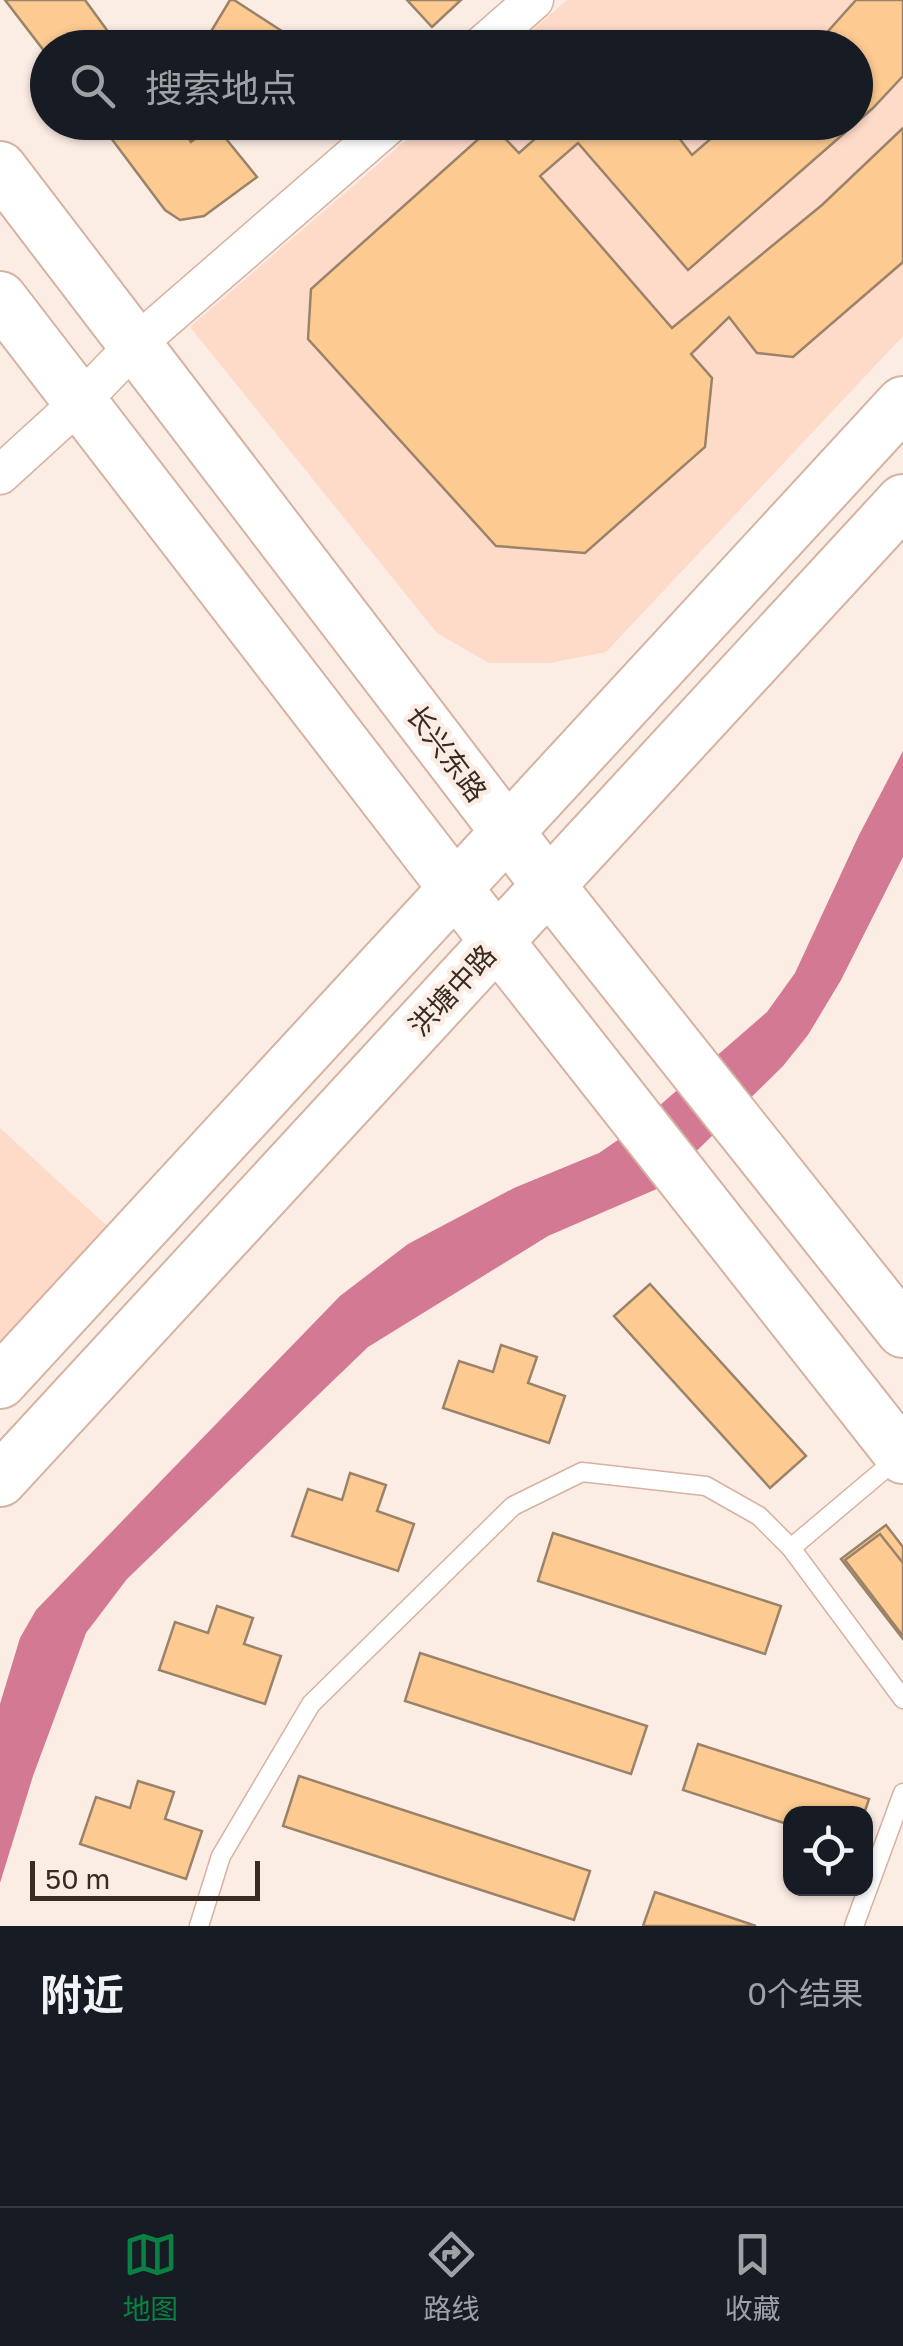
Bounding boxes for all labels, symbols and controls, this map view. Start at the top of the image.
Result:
search box [30,30,873,140]
icon: search [65,58,120,113]
text: 搜索地点 [145,65,297,110]
street label: 长兴东路 [400,698,494,808]
street label: 洪塘中路 [402,938,502,1042]
map controls [783,1806,873,1896]
button: locate [783,1806,873,1896]
scale bar [30,1856,260,1900]
text: 50 m [45,1862,110,1895]
text: 附近 [40,1969,124,2019]
text: 0个结果 [747,1974,863,2012]
tab: 地图 [122,2227,179,2327]
tab: 路线 [423,2227,480,2327]
tab: 收藏 [724,2227,781,2327]

